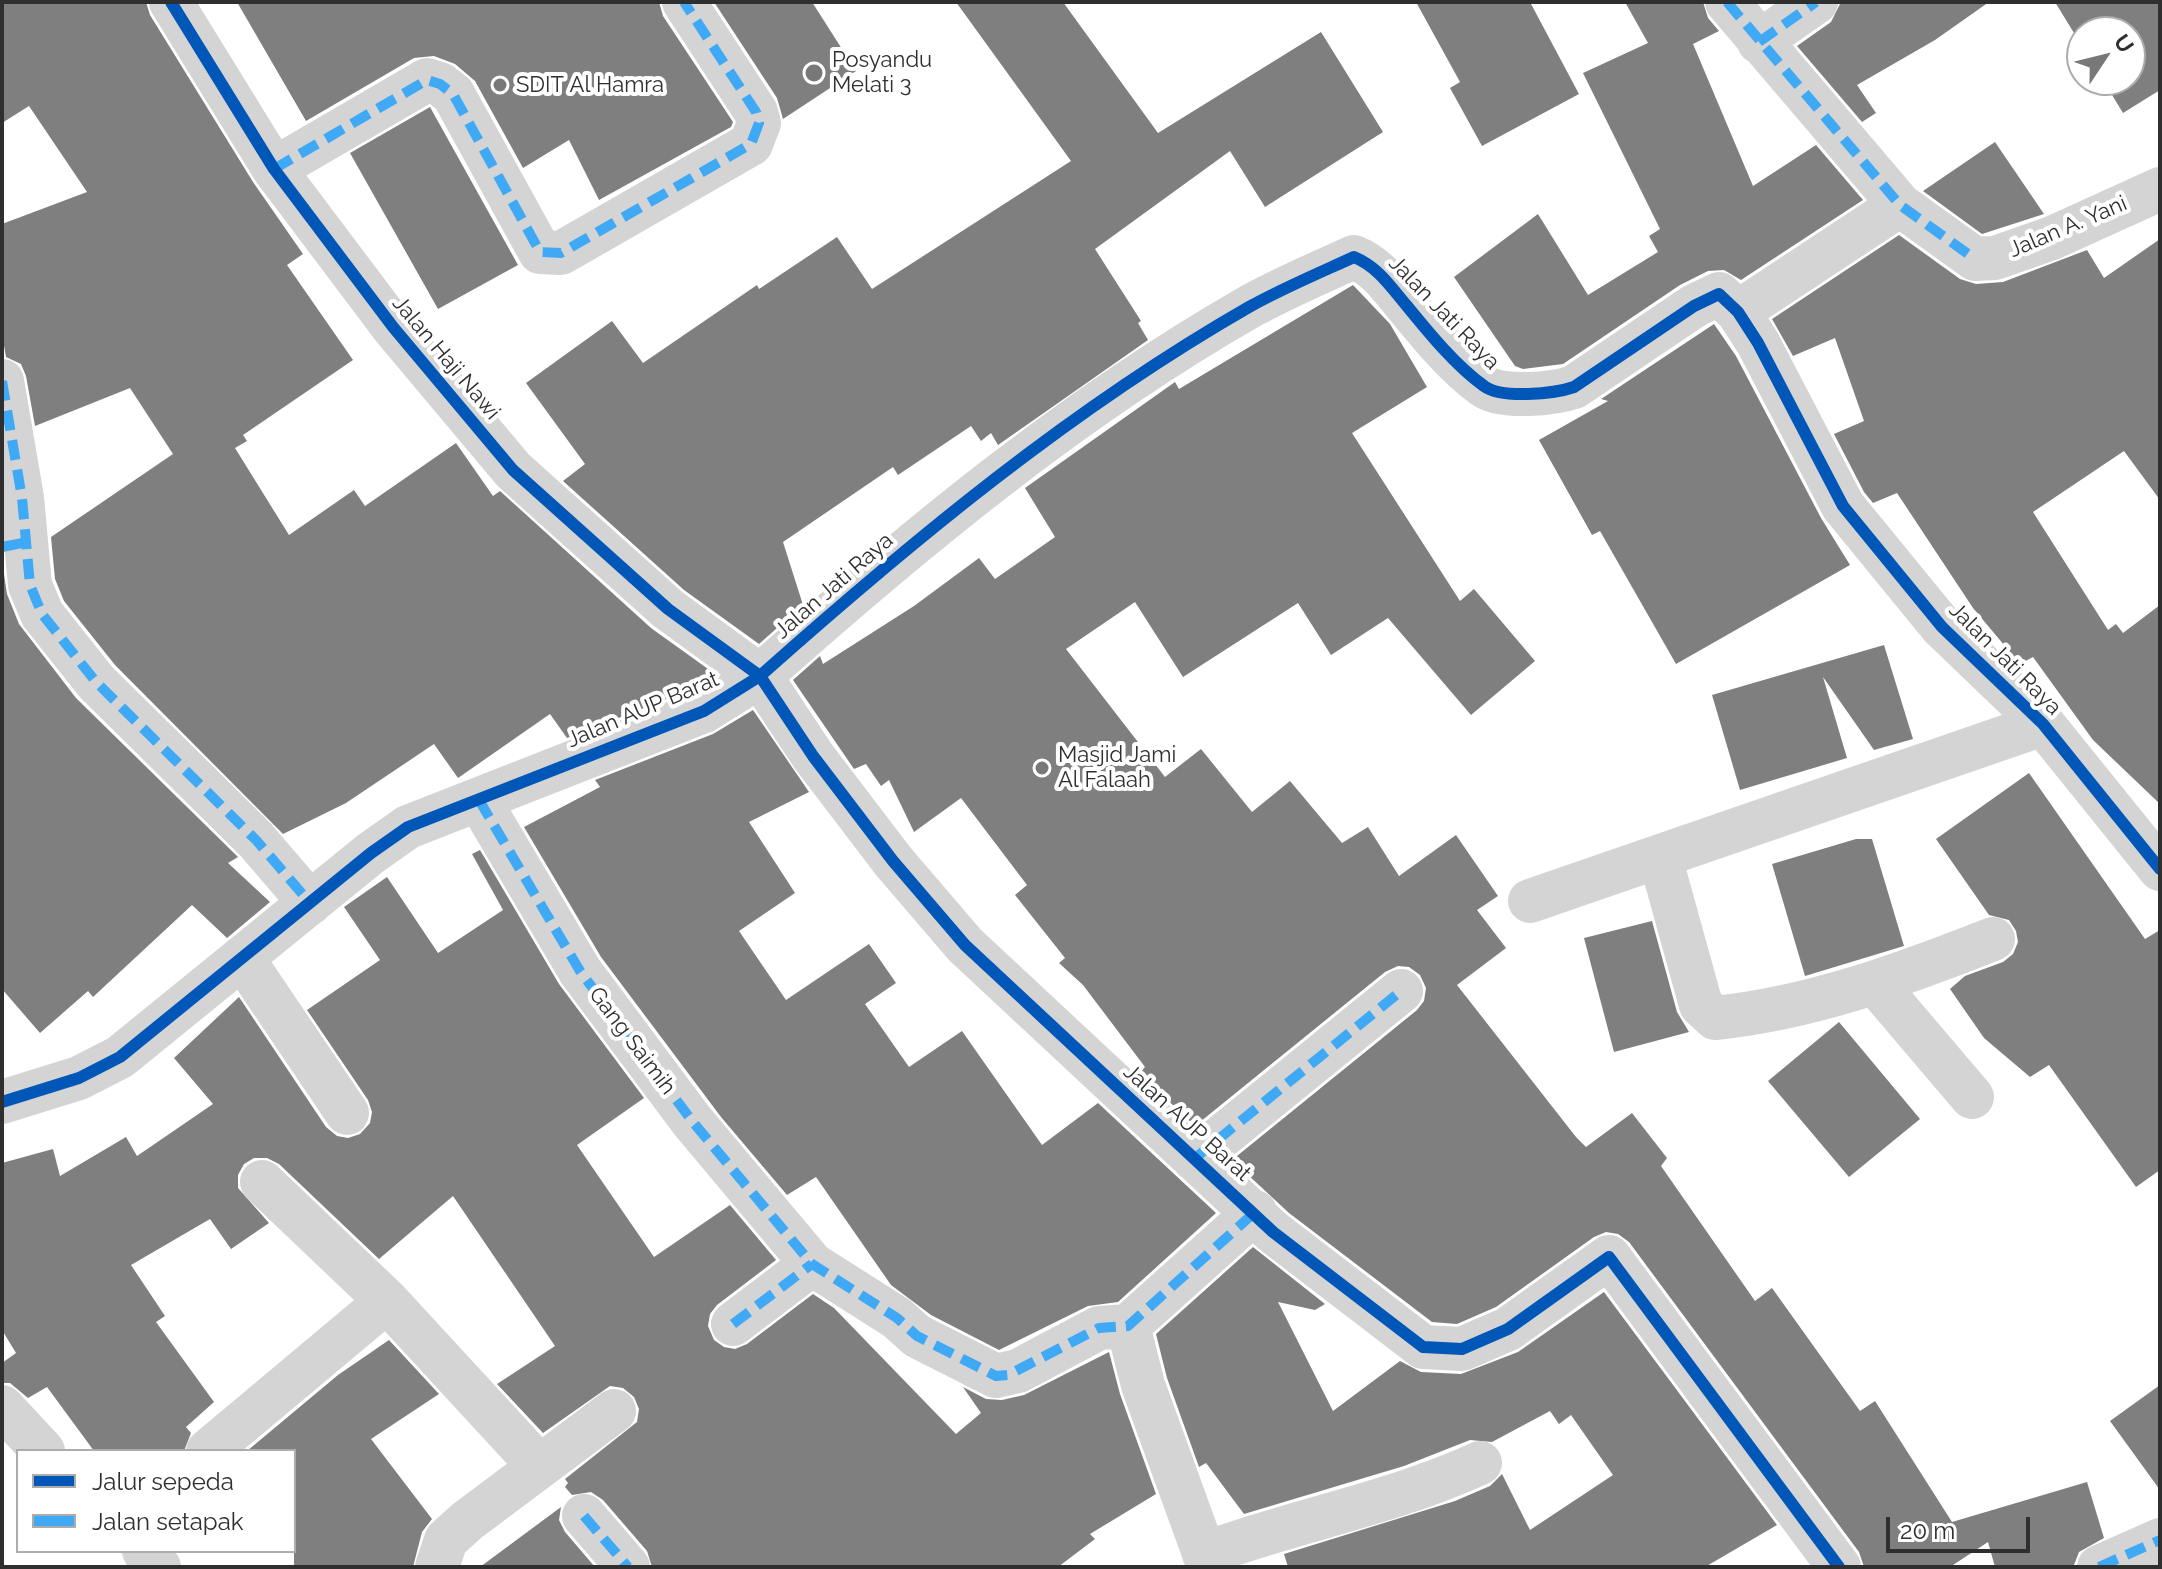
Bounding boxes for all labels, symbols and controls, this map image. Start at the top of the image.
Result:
north arrow [2066,16,2146,96]
text: U [2109,29,2139,58]
place label: Posyandu Melati 3 [832,47,932,98]
marker: Posyandu Melati 3 [803,62,825,84]
place label: SDIT Al Hamra [516,72,664,98]
marker: SDIT Al Hamra [491,76,509,94]
street label: Jalan A. Yani [2005,190,2131,264]
street label: Jalan Jati Raya [1383,250,1505,376]
street label: Jalan Haji Nawi [387,291,505,425]
street label: Jalan Jati Raya [769,527,899,645]
street label: Jalan Jati Raya [1943,597,2067,721]
street label: Jalan AUP Barat [563,666,723,754]
place label: Masjid Jami Al Falaah [1058,742,1176,794]
marker: Masjid Jami Al Falaah [1033,759,1051,777]
street label: Gang Saimih [583,982,681,1100]
street label: Jalan AUP Barat [1118,1059,1256,1187]
legend [16,1449,296,1553]
text: Jalur sepeda [92,1467,234,1496]
scale bar [1890,1501,2034,1551]
text: Jalan setapak [92,1507,243,1536]
text: 20 m [1900,1516,1955,1545]

